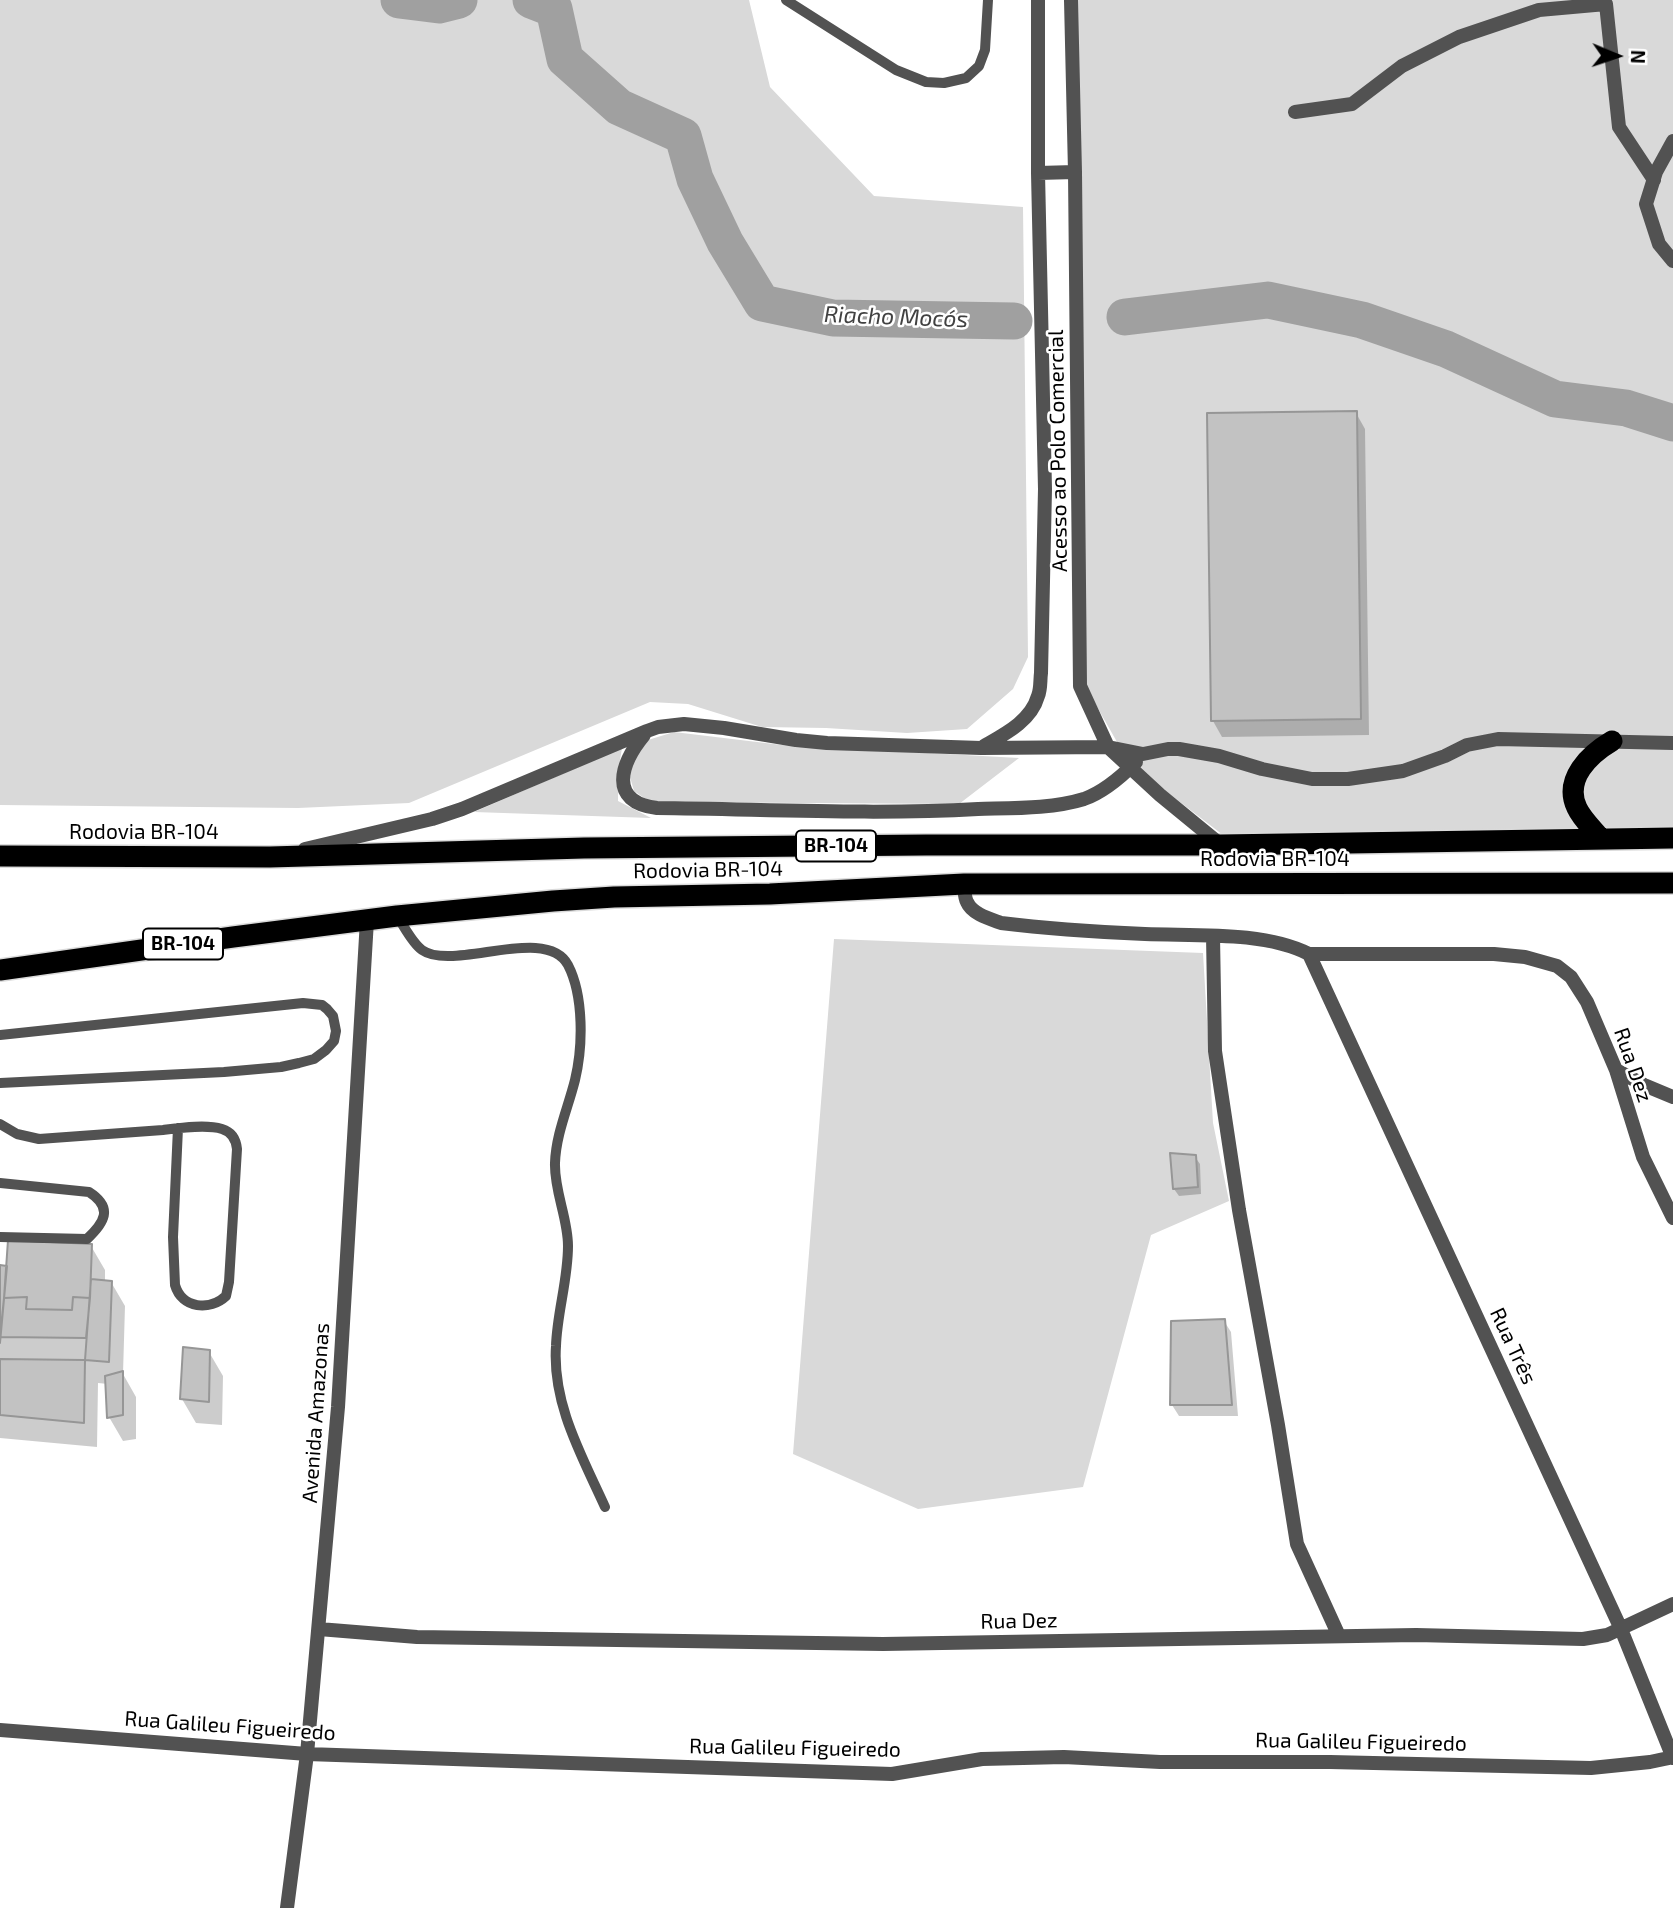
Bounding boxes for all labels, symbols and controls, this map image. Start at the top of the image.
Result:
north arrow [1582,21,1652,91]
text: N [1627,49,1650,64]
water label: Riacho Mocós [823,301,969,333]
street label: Acesso ao Polo Comercial [1043,330,1073,572]
street label: Rodovia BR-104 [69,819,219,845]
road number: BR-104 [796,831,876,862]
street label: Rodovia BR-104 [1200,846,1350,872]
street label: Rodovia BR-104 [633,856,783,884]
road number: BR-104 [143,928,223,960]
street label: Rua Dez [1609,1024,1657,1106]
street label: Rua Três [1484,1304,1542,1388]
street label: Avenida Amazonas [297,1322,335,1504]
street label: Rua Dez [980,1608,1058,1634]
street label: Rua Galileu Figueiredo [124,1706,336,1746]
street label: Rua Galileu Figueiredo [1255,1728,1467,1756]
street label: Rua Galileu Figueiredo [689,1734,901,1762]

